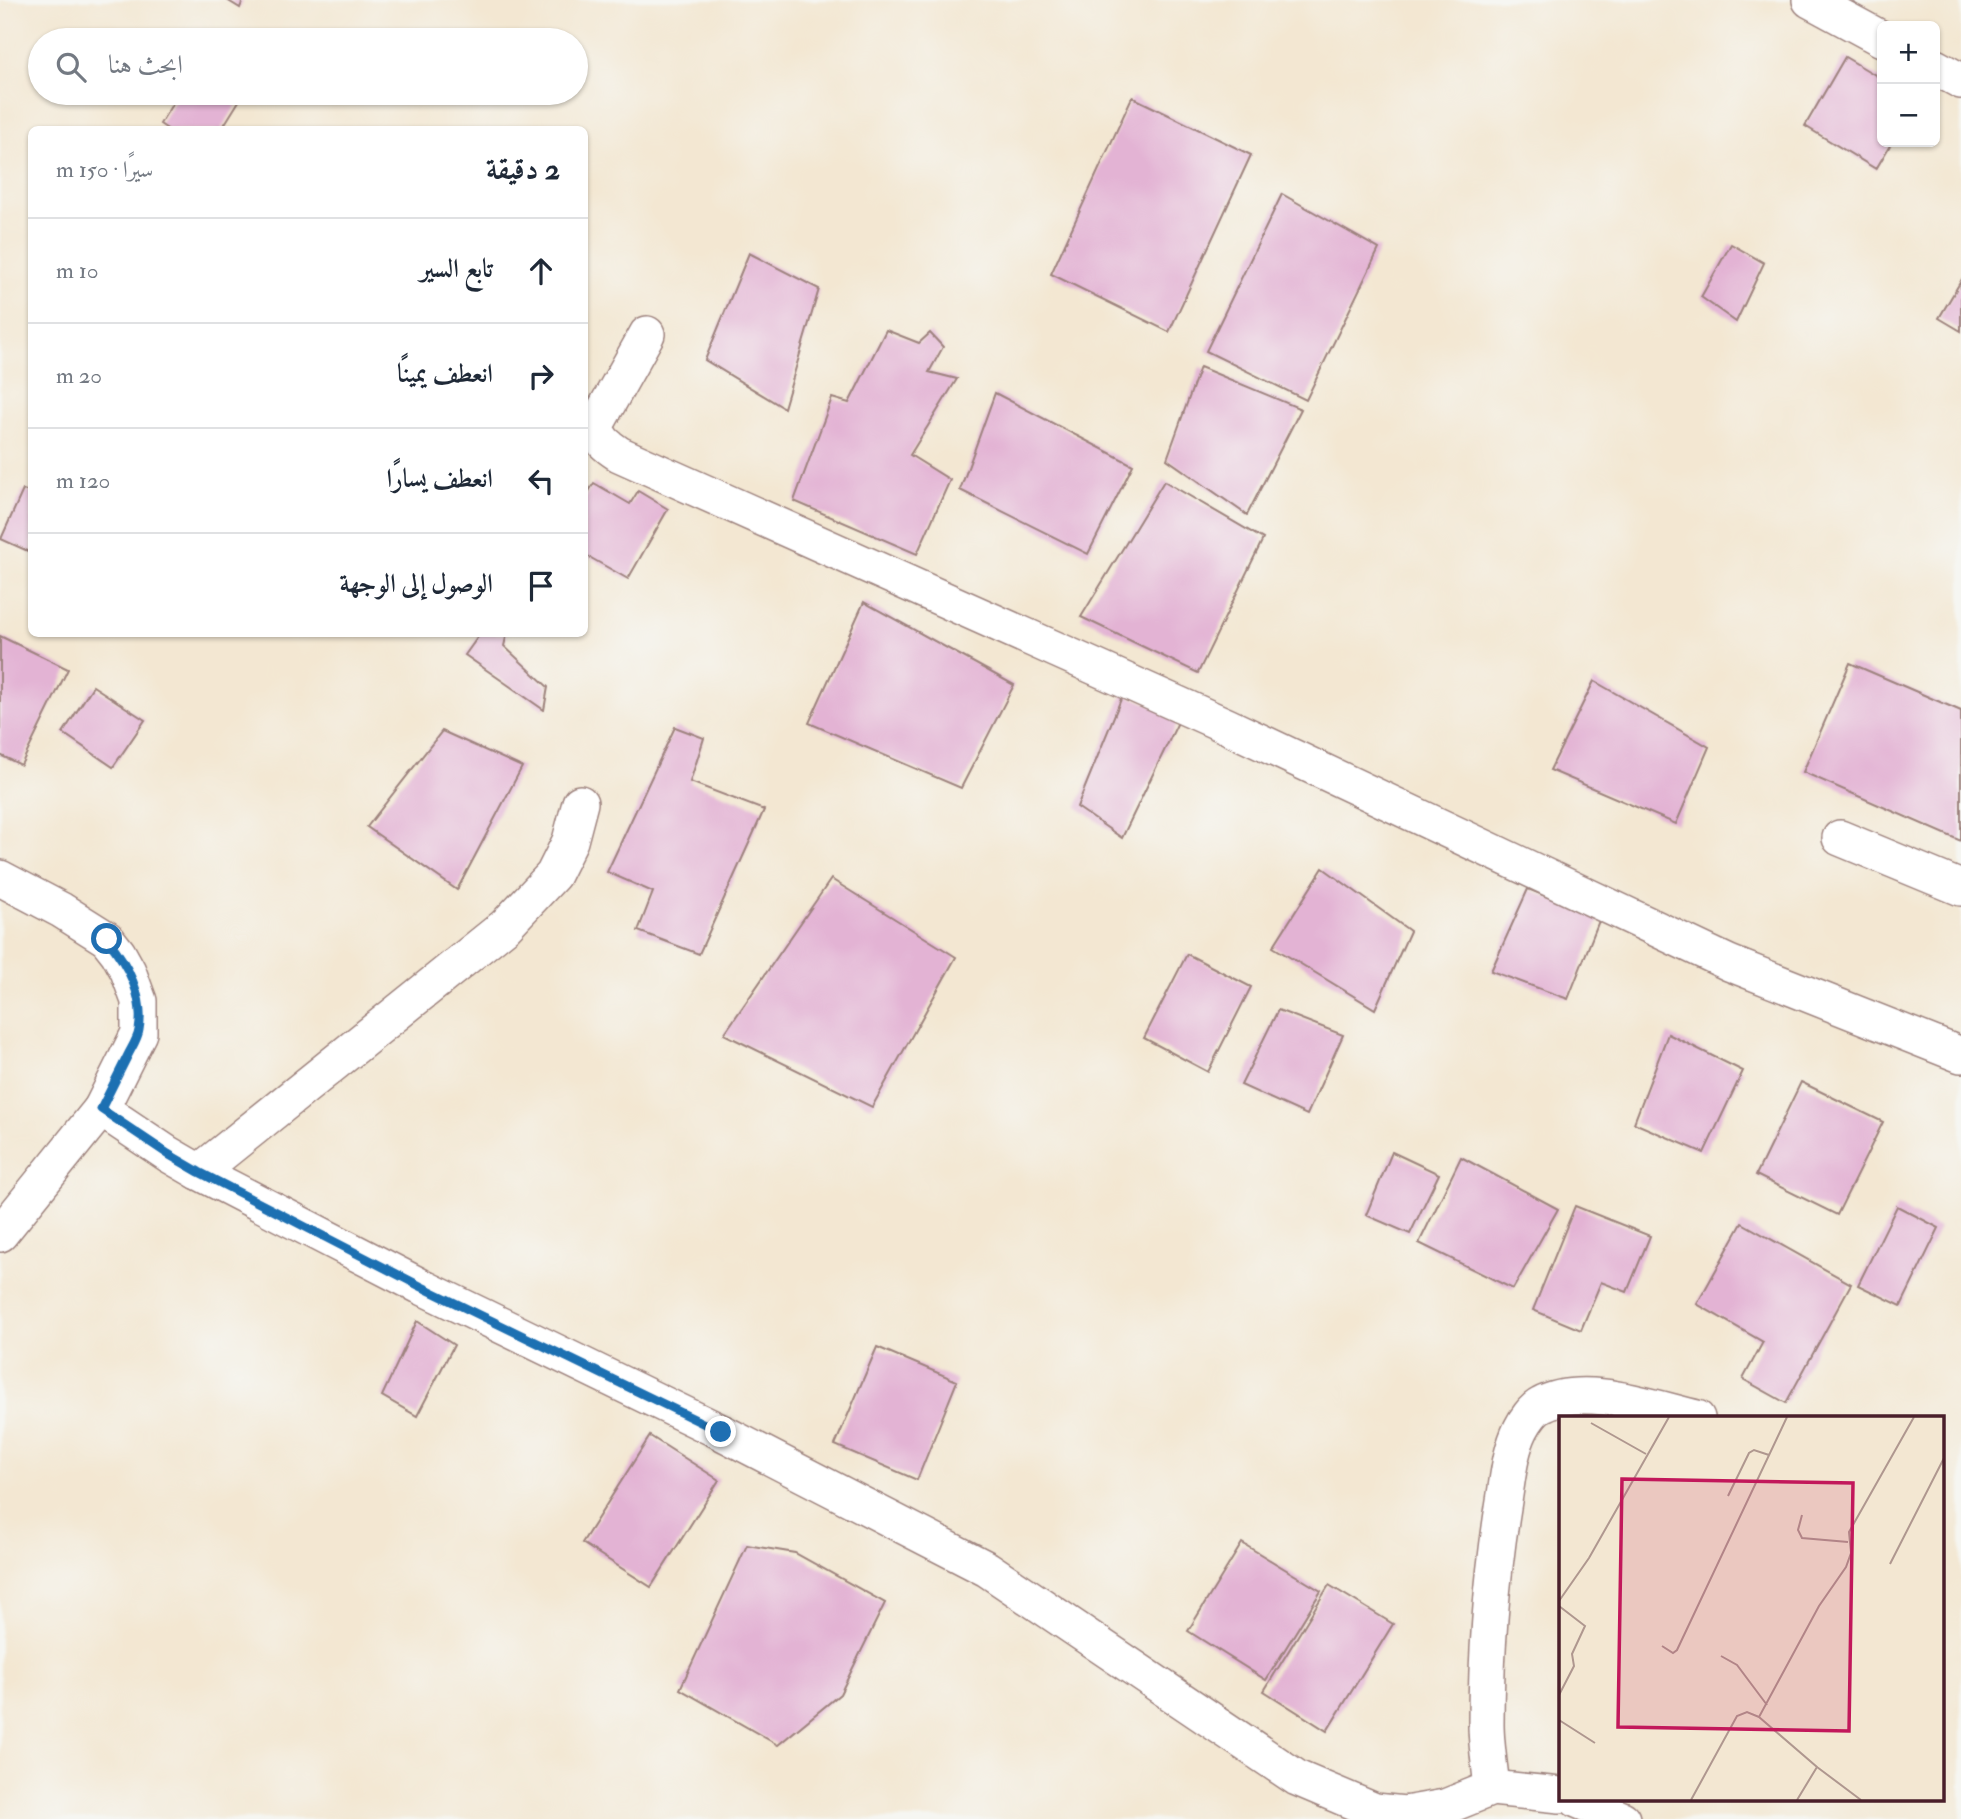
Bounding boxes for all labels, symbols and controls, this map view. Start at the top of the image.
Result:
map controls [1877,21,1940,147]
button: + [1877,21,1940,84]
search box [28,28,588,105]
icon: search [52,48,90,86]
text: ابحث هنا [108,49,183,81]
button: − [1877,84,1940,147]
text: 2 دقيقة [486,151,560,188]
text: سيرًا · 150 m [56,155,153,184]
icon: ahead [522,252,560,290]
text: تابع السير [420,253,493,285]
text: 10 m [56,256,99,285]
icon: right [522,357,560,395]
text: انعطف يمينًا [397,358,493,390]
text: 20 m [56,361,102,390]
icon: left [522,462,560,500]
text: انعطف يسارًا [387,463,493,495]
text: 120 m [56,466,110,495]
icon: arrive [522,567,560,605]
text: الوصول إلى الوجهة [340,568,493,600]
route start [91,923,122,954]
route end [705,1416,736,1447]
inset map [1559,1416,1944,1801]

